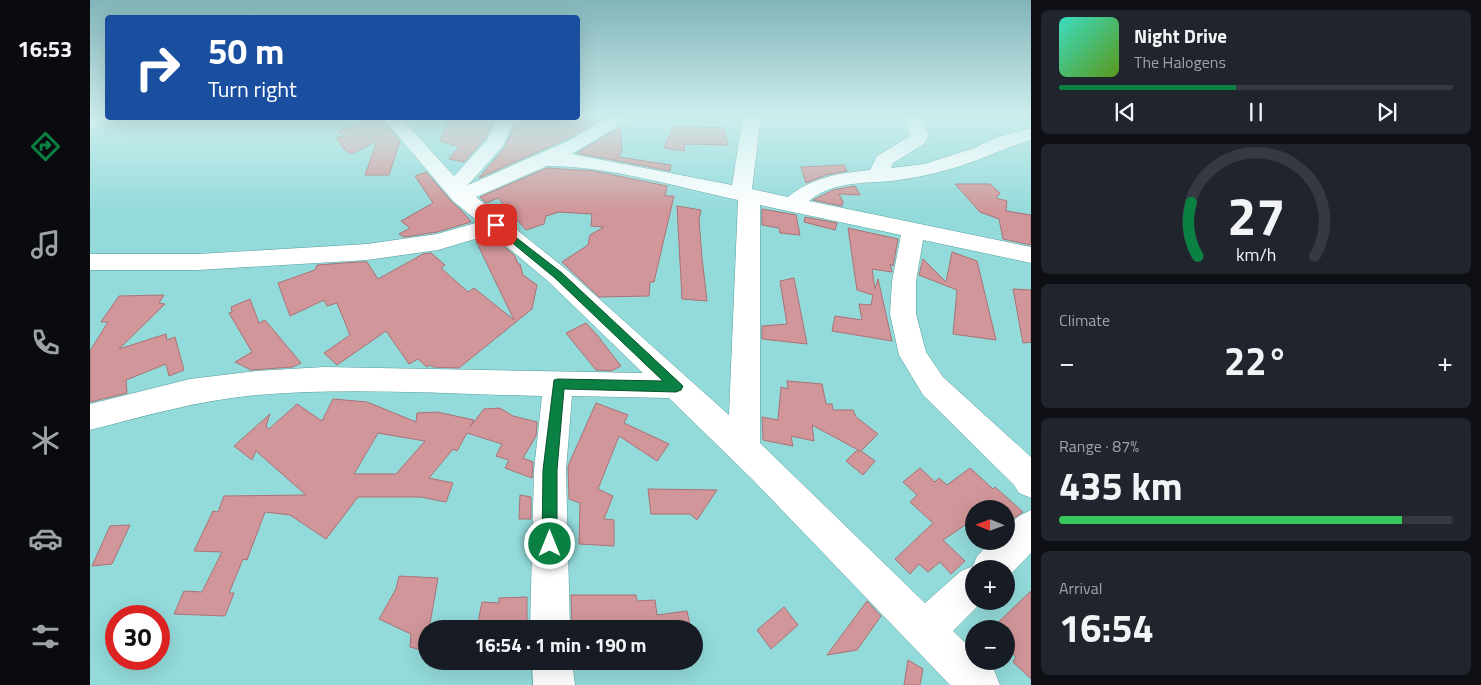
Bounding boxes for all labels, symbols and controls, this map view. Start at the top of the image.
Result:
text: Night Drive [1134,21,1227,50]
text: 50 m [208,24,284,78]
text: 16:53 [18,32,72,66]
icon: right [125,35,190,100]
text: The Halogens [1134,50,1226,74]
text: Turn right [208,72,297,106]
icon: previous [1111,98,1139,126]
icon: pause [1242,98,1270,126]
icon: next [1373,98,1401,126]
icon: directions [28,129,63,164]
text: 27 [1227,176,1285,255]
pin [475,204,517,246]
icon: arrive [482,211,510,239]
icon: music [28,227,63,262]
text: km/h [1236,241,1276,268]
text: Climate [1059,308,1110,332]
icon: phone [28,325,63,360]
text: 22° [1224,332,1288,390]
text: − [1059,340,1075,383]
text: + [1437,340,1453,383]
icon: climate [28,423,63,458]
text: Range · 87% [1059,434,1139,458]
text: 435 km [1059,457,1183,515]
north arrow [965,500,1015,550]
map controls [965,500,1015,670]
position arrow [523,517,575,569]
icon: car [28,521,63,556]
button: + [965,560,1015,610]
text: Arrival [1059,576,1102,600]
text: 16:54 [1059,599,1154,657]
speed limit sign: 30 [105,605,170,670]
icon: filters [28,619,63,654]
button: − [965,620,1015,670]
text: 16:54 · 1 min · 190 m [474,630,647,659]

